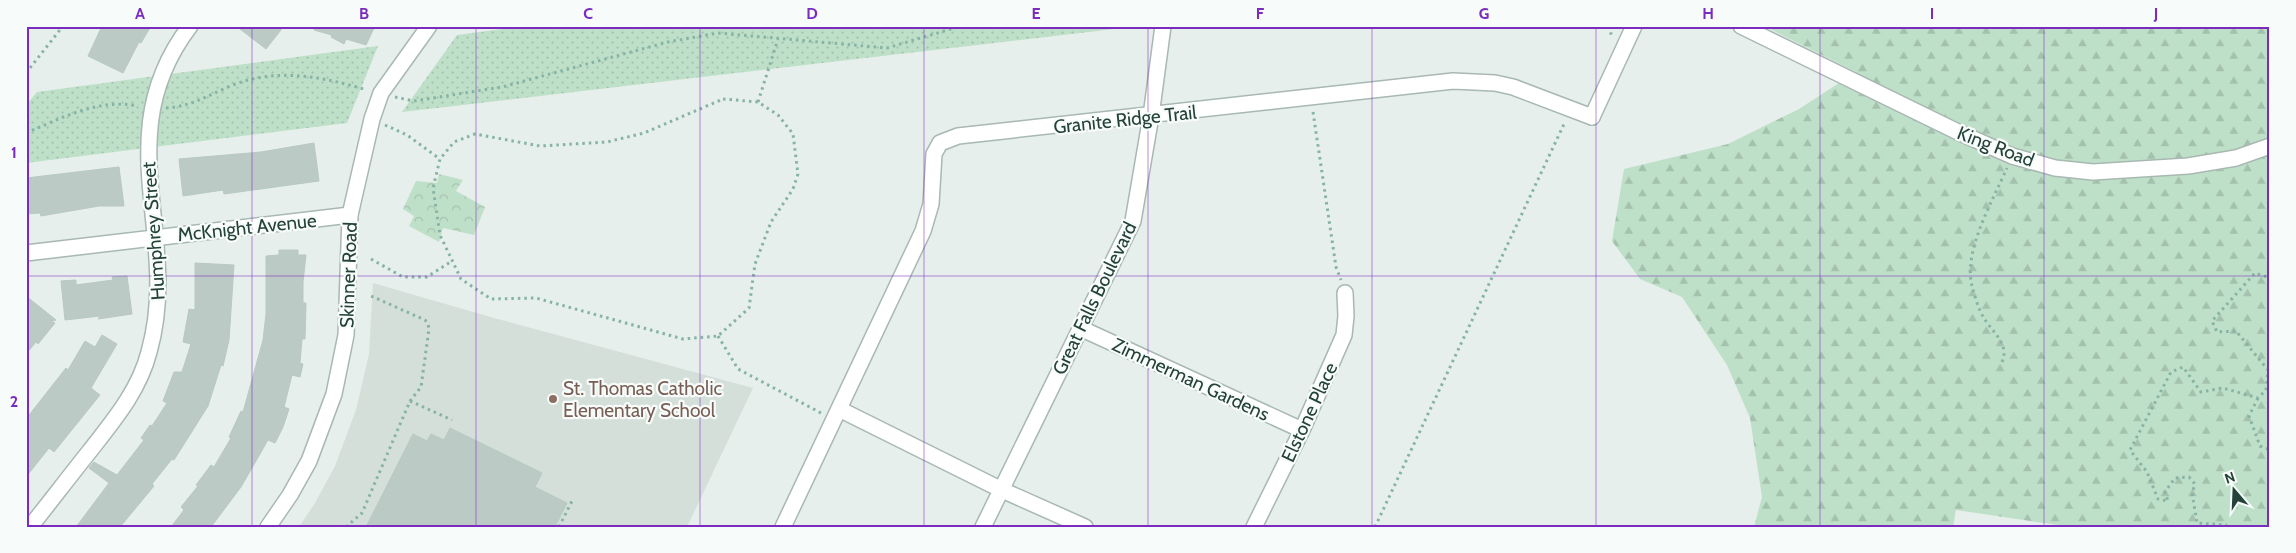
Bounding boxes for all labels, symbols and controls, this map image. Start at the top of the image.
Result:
text: A [135,4,145,23]
text: B [359,4,369,23]
text: C [583,4,593,23]
text: D [806,4,818,23]
text: E [1031,4,1041,23]
text: F [1256,4,1265,23]
text: G [1479,4,1489,23]
text: H [1702,4,1714,23]
text: I [1930,4,1934,23]
text: J [2153,4,2158,23]
street label: Granite Ridge Trail [1052,100,1198,138]
street label: King Road [1954,121,2038,172]
text: 1 [11,143,17,162]
street label: Humphrey Street [137,160,170,301]
street label: McKnight Avenue [176,209,318,246]
street label: Great Falls Boulevard [1047,218,1141,378]
street label: Skinner Road [335,222,362,328]
street label: Zimmerman Gardens [1109,333,1273,426]
street label: Elstone Place [1276,359,1343,466]
place label: St. Thomas Catholic Elementary School [563,377,722,422]
text: 2 [10,392,18,411]
marker: St. Thomas Catholic Elementary School [547,393,559,405]
north arrow [2208,466,2258,516]
text: N [2222,468,2237,488]

